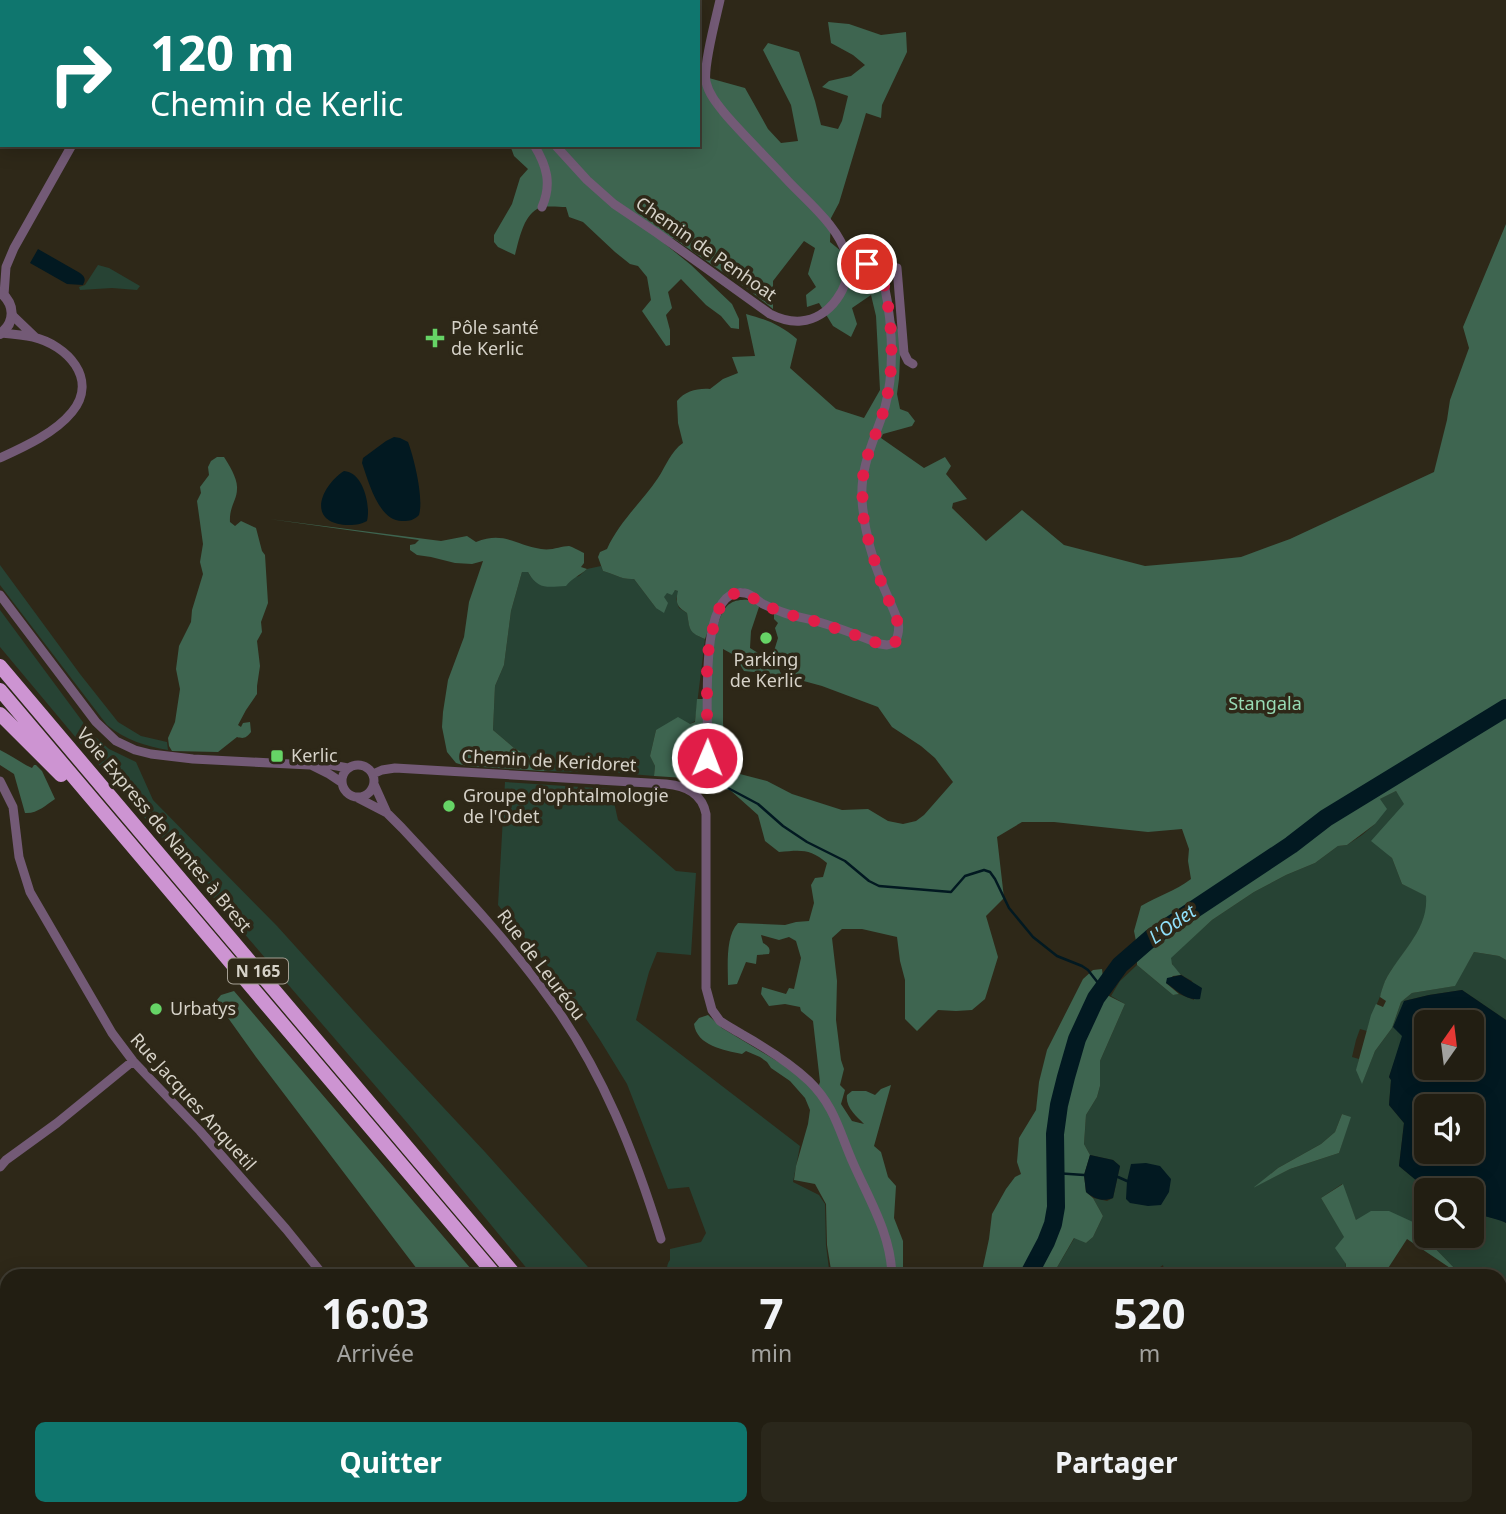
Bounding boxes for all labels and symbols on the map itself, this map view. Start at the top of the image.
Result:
street label: Chemin de Penhoat [631,191,782,306]
pin [837,234,897,294]
place label: Pôle santé de Kerlic [451,315,539,360]
marker: Pôle santé de Kerlic [425,328,445,348]
marker: Parking de Kerlic [758,630,774,646]
place label: Parking de Kerlic [730,647,803,692]
park label: Stangala [1228,691,1302,715]
position arrow [670,721,744,795]
street label: Voie Express de Nantes à Brest [72,722,258,937]
place label: Kerlic [291,743,338,767]
street label: Chemin de Keridoret [461,743,638,777]
marker: Kerlic [269,748,285,764]
place label: Groupe d'ophtalmologie de l'Odet [463,783,669,828]
marker: Groupe d'ophtalmologie de l'Odet [441,798,457,814]
water label: L'Odet [1143,898,1201,950]
street label: Rue de Leuréou [492,904,591,1025]
road number: N 165 [228,959,288,984]
place label: Urbatys [170,996,236,1020]
marker: Urbatys [148,1001,164,1017]
north arrow [1414,1010,1484,1080]
street label: Rue Jacques Anquetil [126,1027,262,1175]

